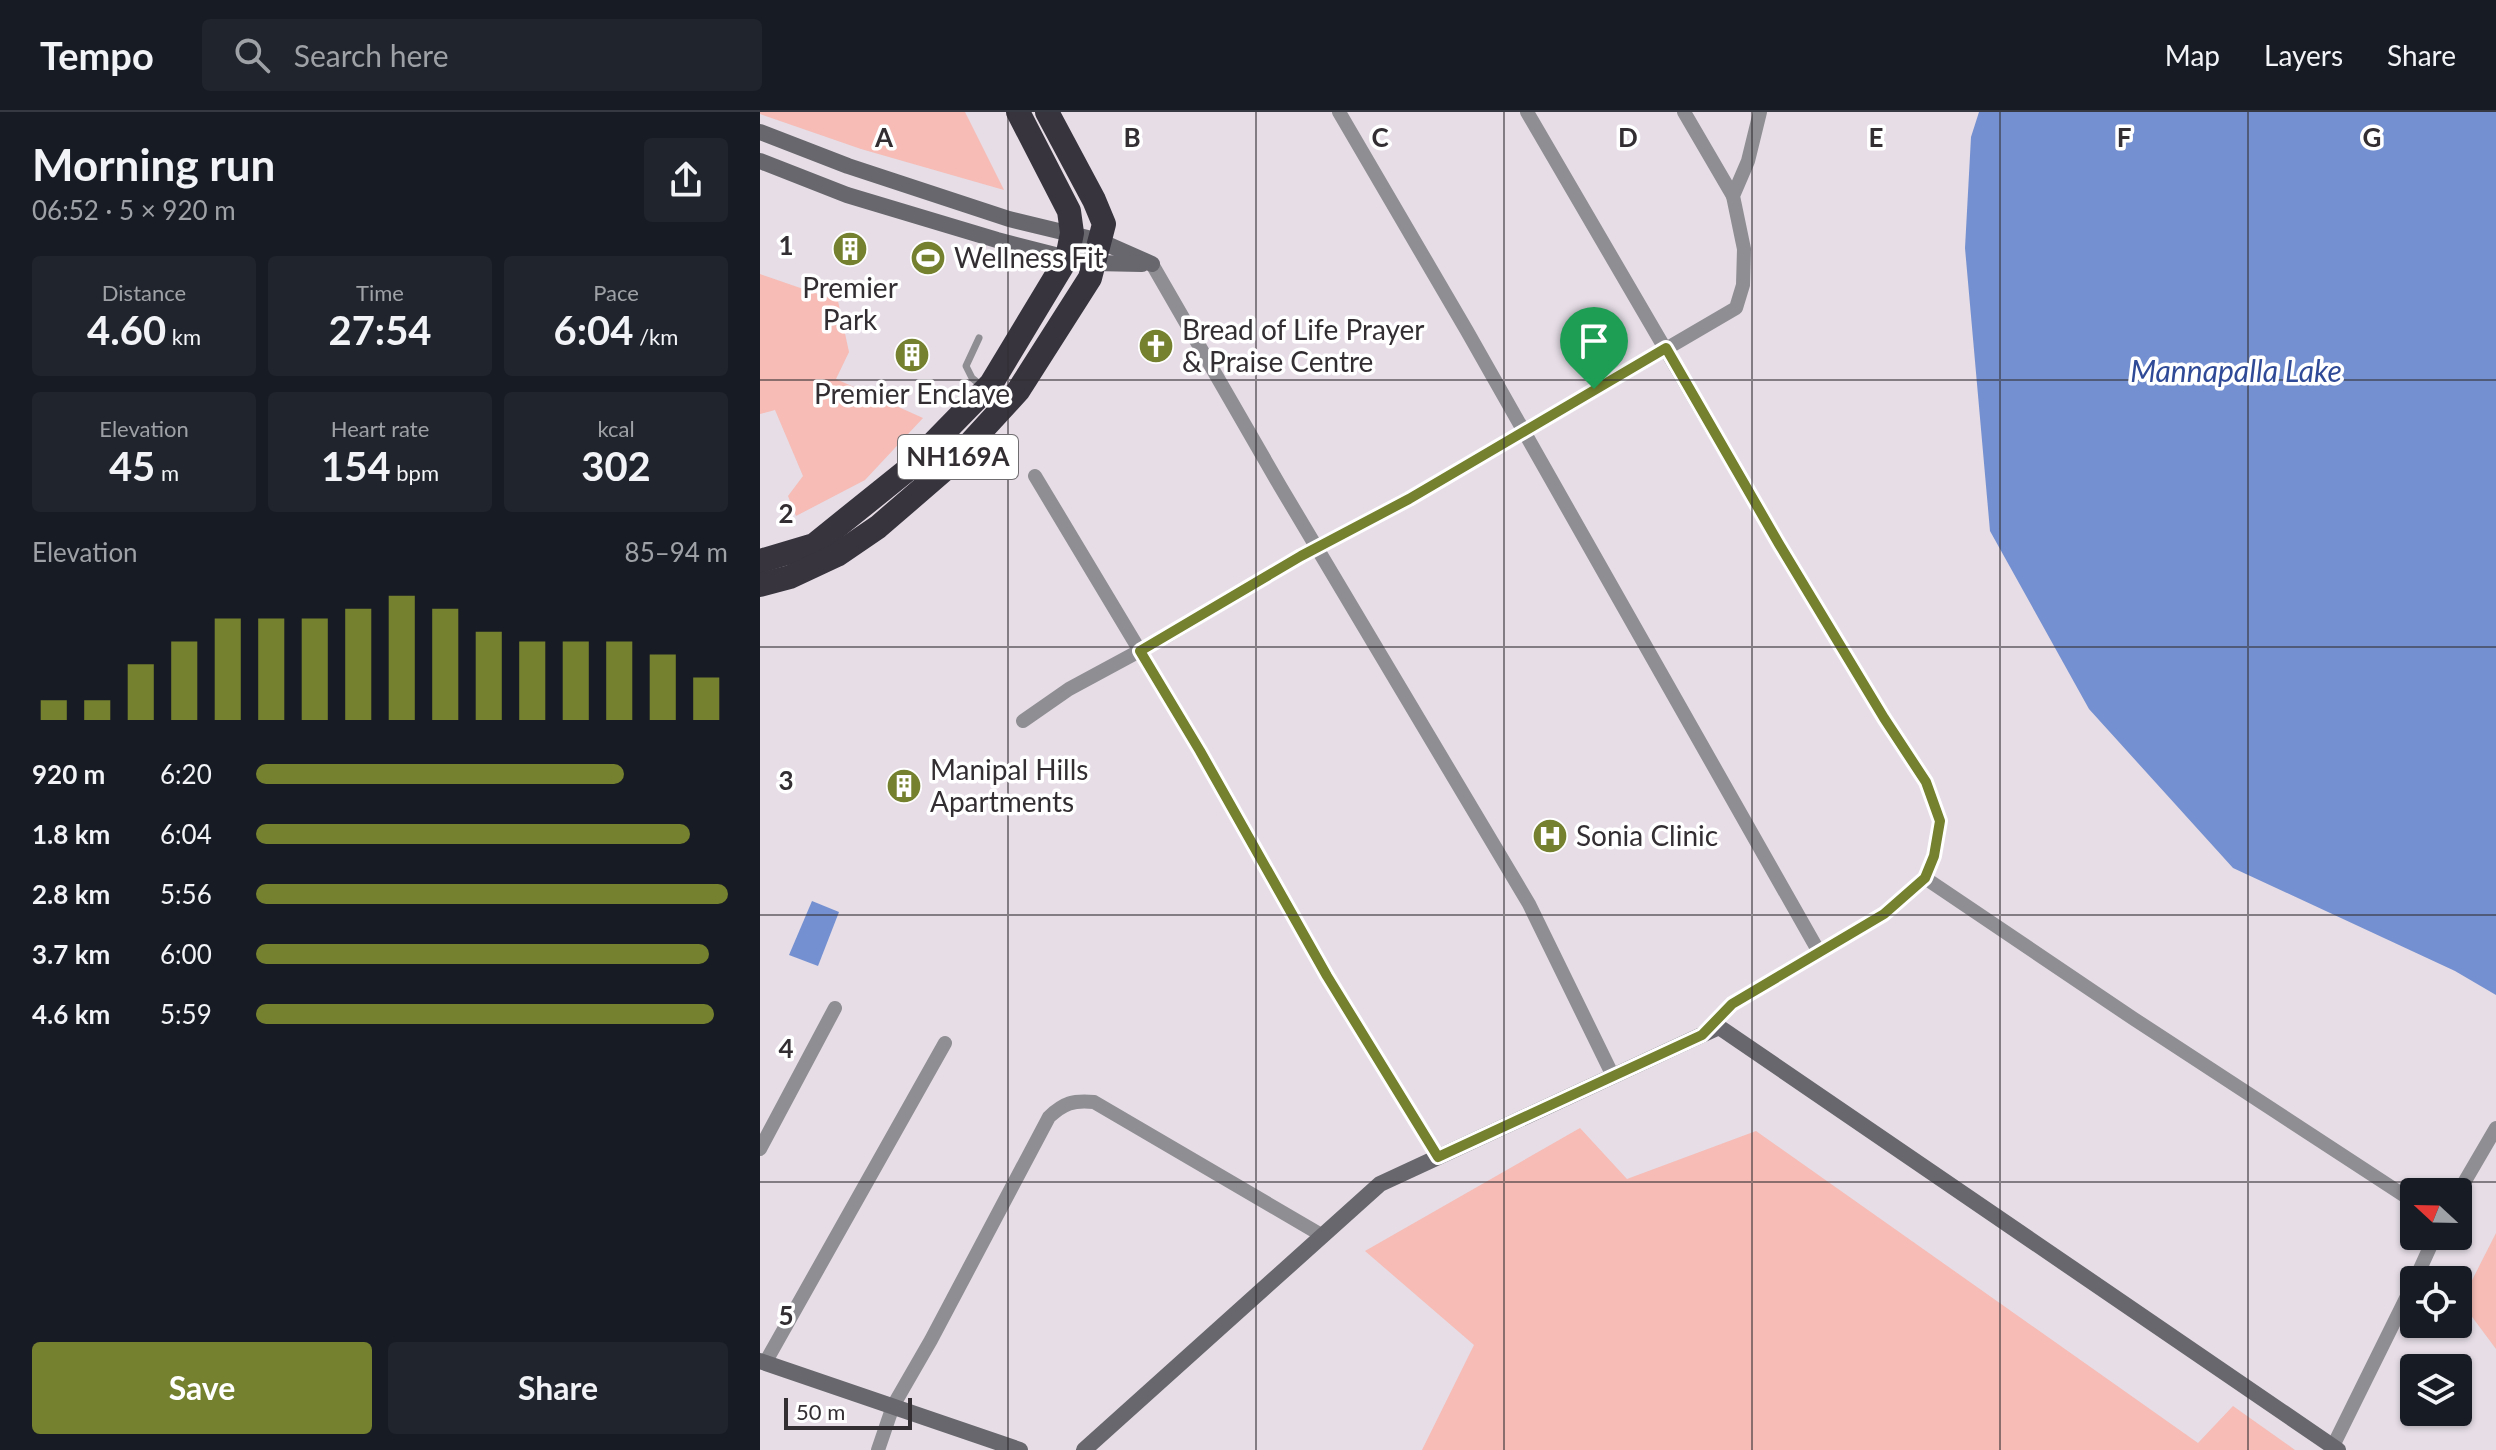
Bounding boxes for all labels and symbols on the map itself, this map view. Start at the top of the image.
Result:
text: A [874,121,894,153]
text: B [1123,121,1141,153]
text: C [1371,121,1389,153]
text: D [1618,121,1638,153]
text: E [1869,121,1883,153]
text: F [2117,121,2131,153]
text: G [2363,121,2381,153]
text: 1 [778,229,794,261]
building icon: Premier Park [831,230,869,268]
sports icon: Wellness Fit [909,239,947,277]
place label: Wellness Fit [954,240,1104,274]
place label: Premier Park [802,270,898,336]
pin [1560,307,1628,389]
place label: Bread of Life Prayer & Praise Centre [1182,312,1425,378]
church icon: Bread of Life Prayer & Praise Centre [1137,327,1175,365]
building icon: Premier Enclave [893,336,931,374]
water label: Mannapalla Lake [2130,352,2342,388]
place label: Premier Enclave [814,376,1010,410]
road number: NH169A [898,435,1018,479]
text: 2 [778,497,794,529]
place label: Manipal Hills Apartments [930,752,1088,818]
text: 3 [778,764,794,796]
building icon: Manipal Hills Apartments [885,767,923,805]
hospital icon: Sonia Clinic [1531,817,1569,855]
place label: Sonia Clinic [1576,818,1718,852]
text: 4 [778,1032,794,1064]
north arrow [2400,1178,2472,1250]
text: 5 [778,1299,794,1331]
scale bar [784,1394,912,1430]

